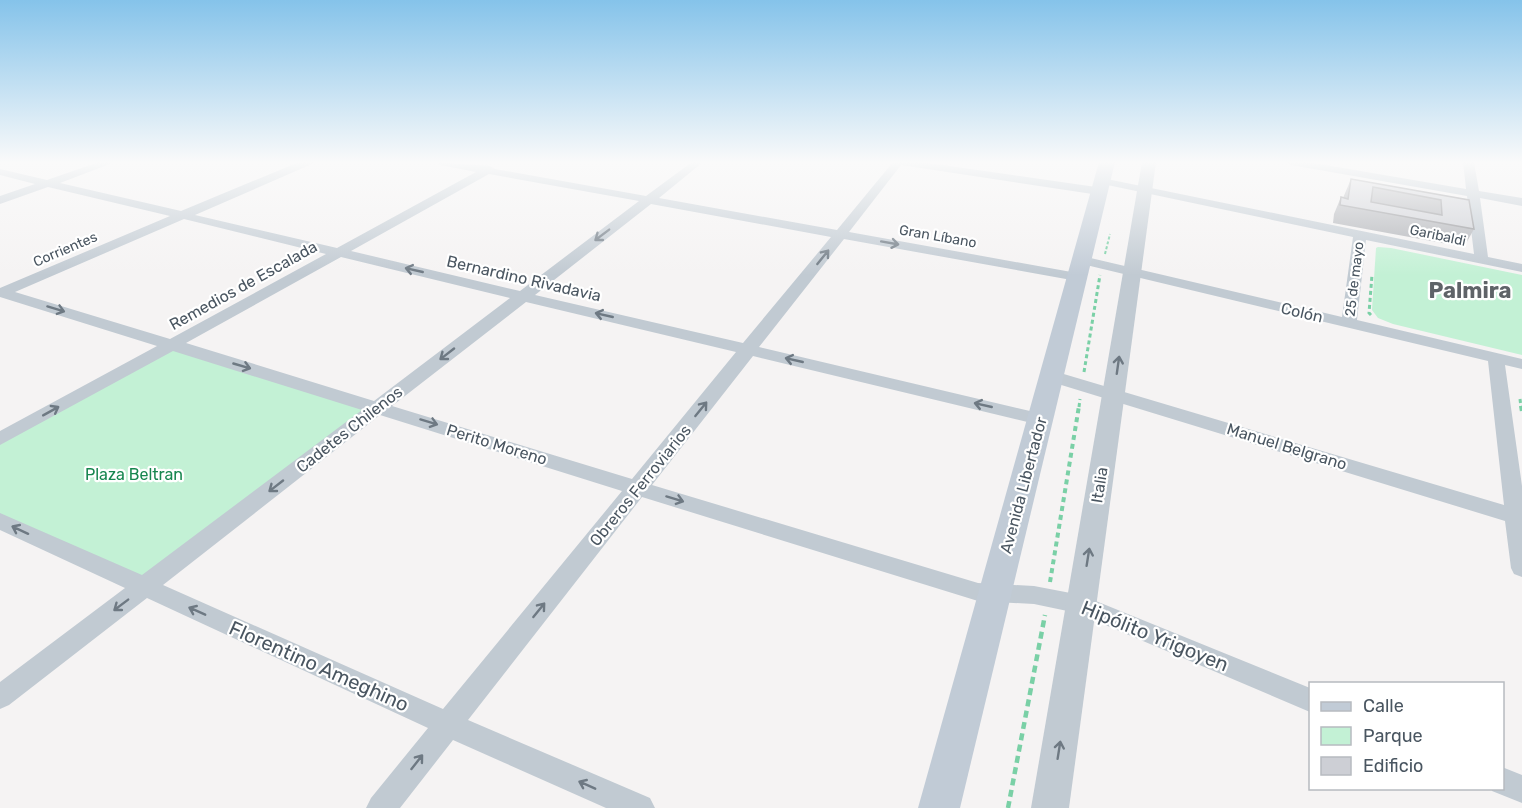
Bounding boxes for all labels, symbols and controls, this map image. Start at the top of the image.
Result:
street label: Gran Líbano [898,221,978,252]
street label: Garibaldi [1408,221,1468,250]
street label: Corrientes [31,228,100,271]
one-way arrow [594,229,610,242]
street label: Remedios de Escalada [166,237,321,334]
one-way arrow [879,238,899,249]
street label: 25 de mayo [1341,241,1368,317]
one-way arrow [816,249,829,265]
street label: Bernardino Rivadavia [445,251,603,305]
one-way arrow [405,263,424,275]
district label: Palmira [1428,277,1512,304]
street label: Colón [1279,298,1325,327]
one-way arrow [46,305,65,316]
one-way arrow [595,308,614,320]
one-way arrow [439,347,455,360]
one-way arrow [784,353,803,365]
one-way arrow [1112,355,1123,375]
one-way arrow [232,361,251,372]
street label: Cadetes Chilenos [292,382,406,477]
one-way arrow [974,399,993,410]
one-way arrow [694,401,707,417]
one-way arrow [42,405,59,417]
street label: Avenida Libertador [996,415,1051,556]
one-way arrow [419,418,438,429]
street label: Manuel Belgrano [1225,419,1349,474]
street label: Perito Moreno [444,420,549,469]
street label: Obreros Ferroviarios [586,421,695,550]
park label: Plaza Beltran [85,465,183,484]
street label: Italia [1087,466,1112,504]
one-way arrow [268,479,284,492]
one-way arrow [665,494,684,505]
one-way arrow [12,524,30,536]
one-way arrow [1083,548,1094,568]
street label: Hipólito Yrigoyen [1078,595,1232,677]
one-way arrow [114,598,130,611]
one-way arrow [533,602,546,618]
one-way arrow [189,605,207,617]
street label: Florentino Ameghino [225,616,413,716]
legend [1309,682,1504,790]
text: Calle [1363,695,1404,717]
text: Parque [1363,725,1423,747]
one-way arrow [1053,741,1064,761]
one-way arrow [411,754,424,770]
text: Edificio [1363,755,1423,777]
one-way arrow [578,778,596,790]

